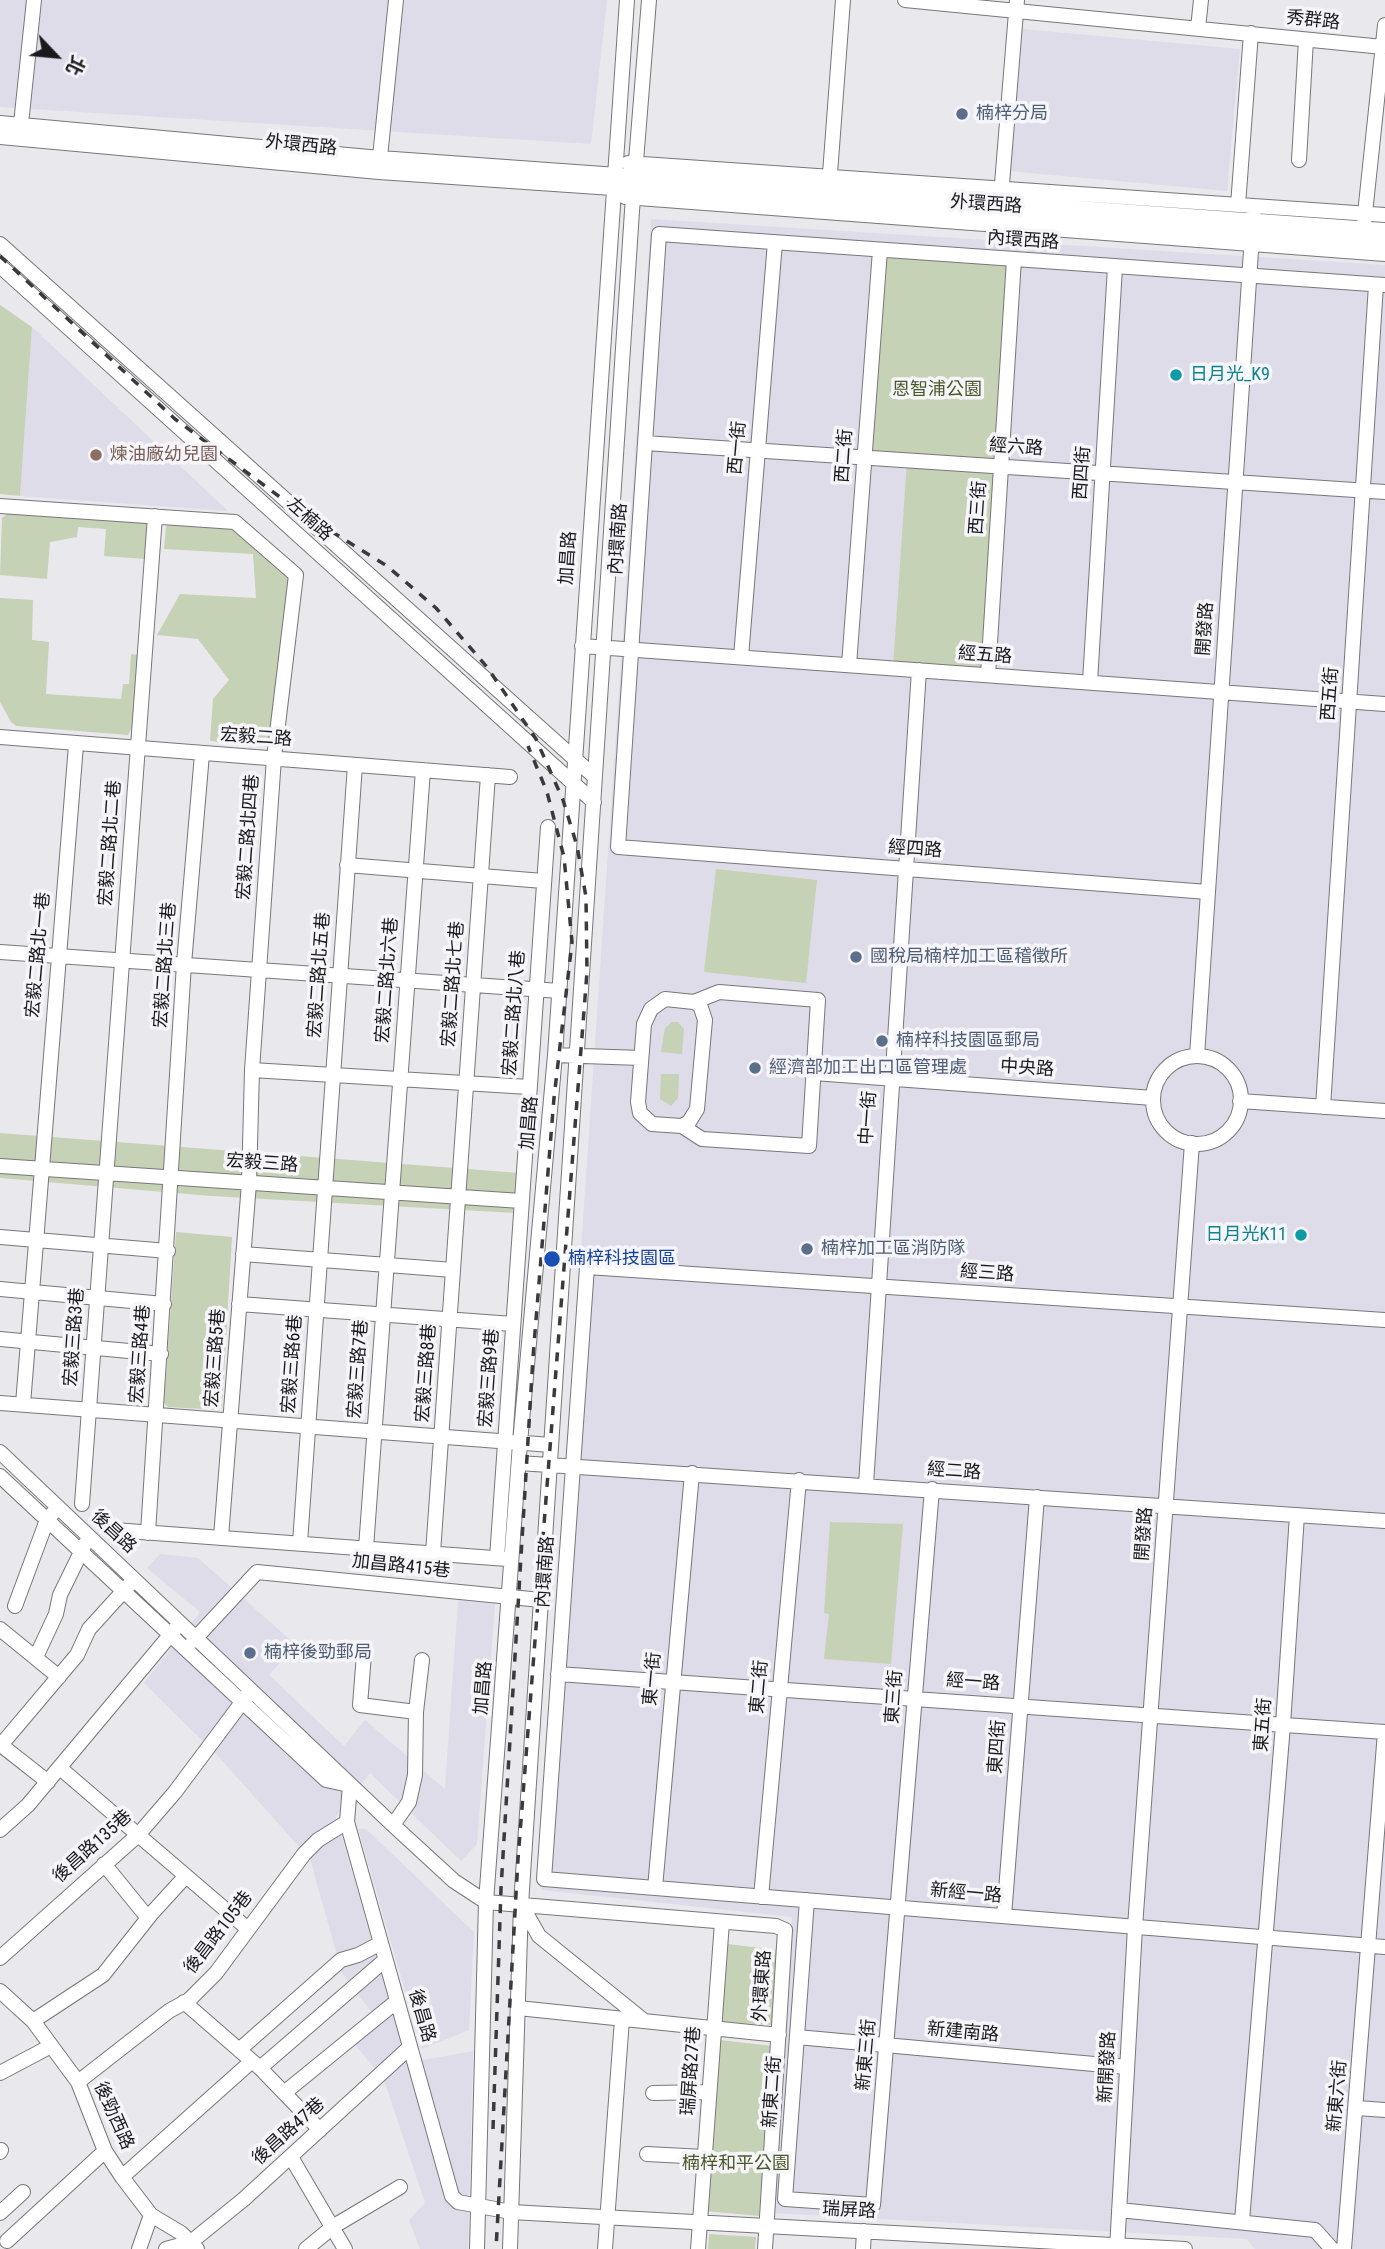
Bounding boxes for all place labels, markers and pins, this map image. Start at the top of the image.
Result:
place label: 楠梓分局 [976,103,1048,125]
marker: 楠梓分局 [954,106,970,122]
place label: 日月光_K9 [1190,364,1270,386]
marker: 日月光_K9 [1168,367,1184,383]
place label: 煉油廠幼兒園 [110,444,218,466]
marker: 煉油廠幼兒園 [88,447,104,463]
place label: 國稅局楠梓加工區稽徵所 [870,946,1068,968]
marker: 國稅局楠梓加工區稽徵所 [848,949,864,965]
place label: 楠梓科技園區郵局 [896,1030,1040,1052]
marker: 楠梓科技園區郵局 [874,1033,890,1049]
place label: 經濟部加工出口區管理處 [769,1057,967,1079]
marker: 經濟部加工出口區管理處 [747,1060,763,1076]
place label: 日月光K11 [1205,1224,1287,1246]
marker: 日月光K11 [1293,1227,1309,1243]
place label: 楠梓加工區消防隊 [821,1238,965,1260]
marker: 楠梓加工區消防隊 [799,1241,815,1257]
place label: 楠梓科技園區 [568,1248,676,1270]
marker: 楠梓科技園區 [542,1249,562,1269]
place label: 楠梓後勁郵局 [264,1642,372,1664]
marker: 楠梓後勁郵局 [242,1645,258,1661]

